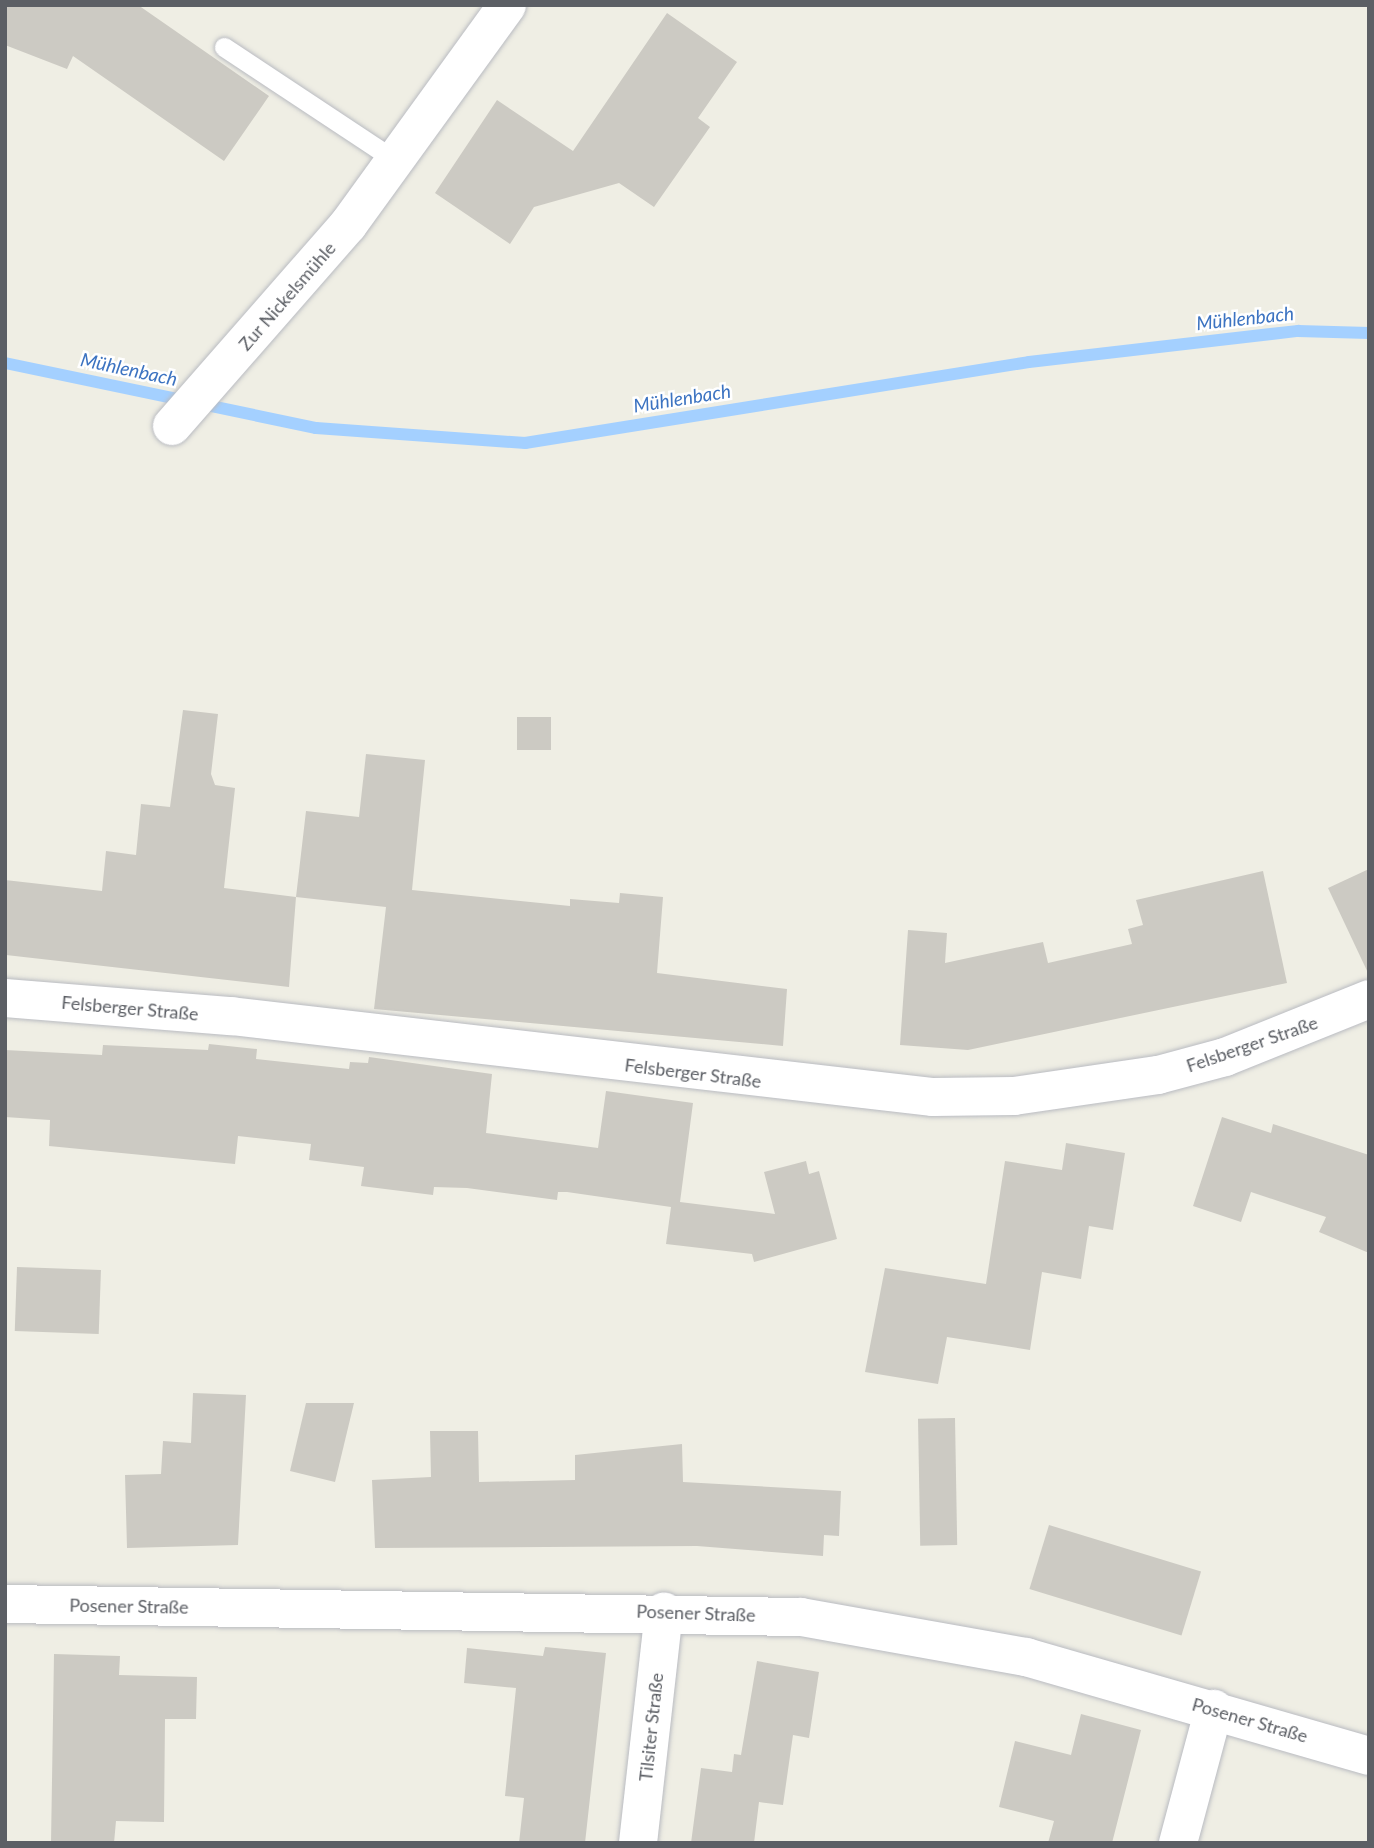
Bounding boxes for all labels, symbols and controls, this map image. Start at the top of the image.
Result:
street label: Zur Nickelsmühle [234,237,340,355]
water label: Mühlenbach [1195,302,1295,334]
water label: Mühlenbach [79,348,179,390]
water label: Mühlenbach [632,379,732,417]
street label: Felsberger Straße [60,991,200,1025]
street label: Felsberger Straße [1183,1011,1321,1077]
street label: Felsberger Straße [623,1054,763,1092]
street label: Posener Straße [69,1594,189,1618]
street label: Posener Straße [636,1600,756,1626]
street label: Tilsiter Straße [635,1671,667,1783]
street label: Posener Straße [1190,1693,1310,1747]

